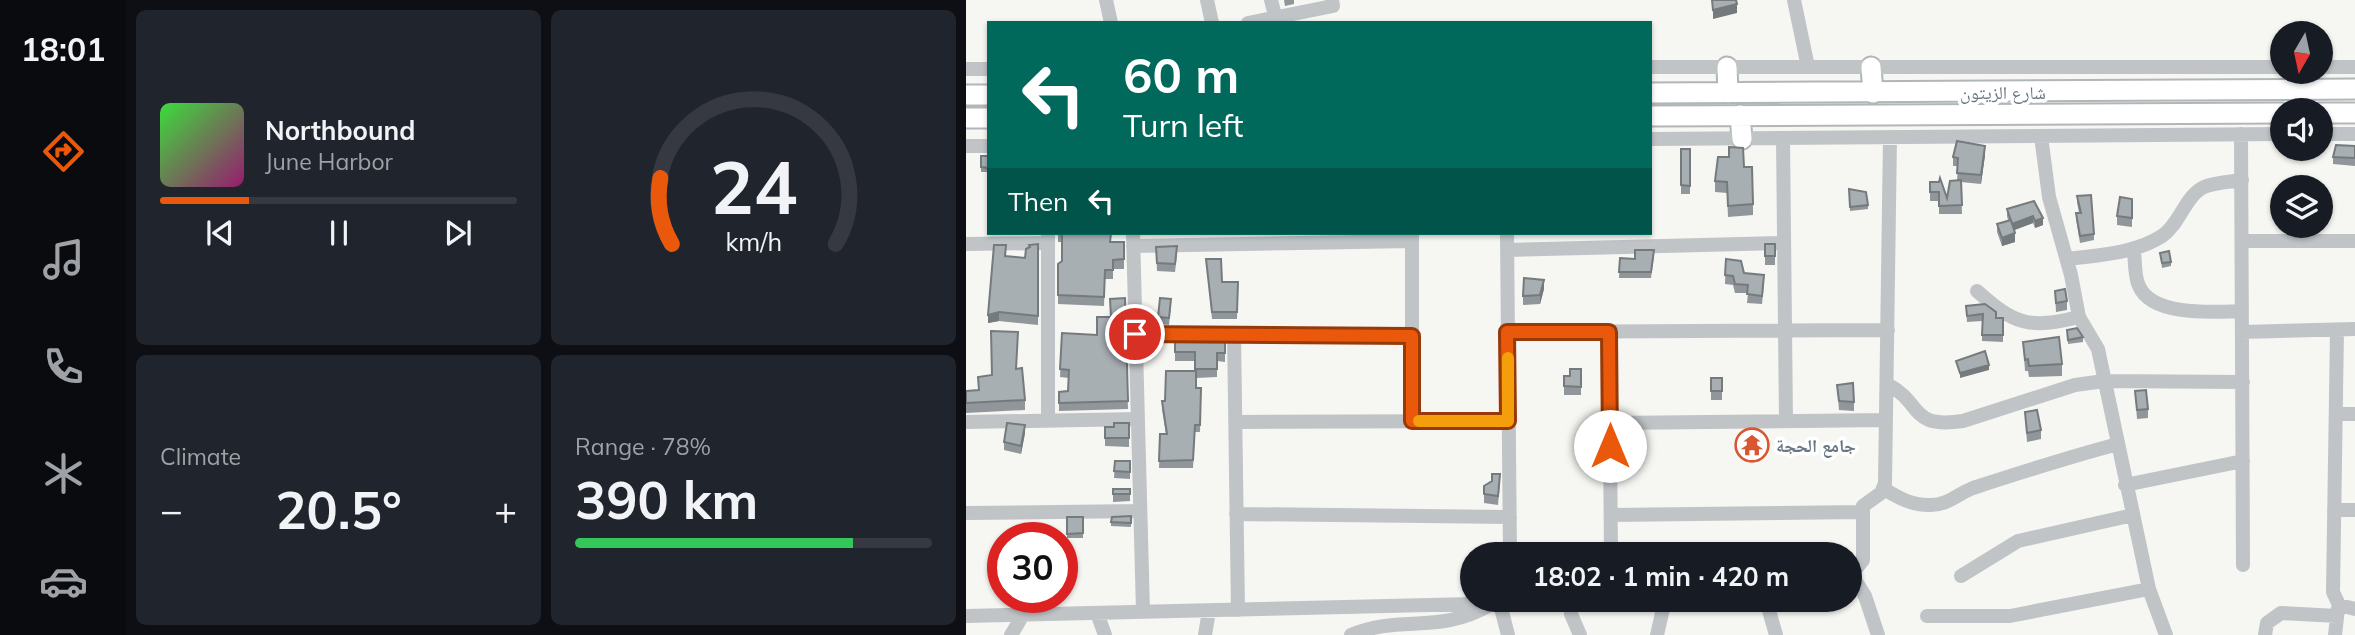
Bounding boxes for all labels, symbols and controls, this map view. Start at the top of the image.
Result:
north arrow [2270,21,2333,84]
map controls [2270,21,2333,238]
text: 18:01 [21,29,105,69]
text: 60 m [1123,44,1239,105]
icon: left [1008,49,1099,140]
street label: شارع الزيتون [1960,81,2046,104]
button: sound [2270,98,2333,161]
text: Turn left [1123,105,1243,145]
text: Northbound [265,114,415,147]
icon: directions [39,127,88,176]
text: 24 [710,141,797,232]
text: June Harbor [265,147,393,176]
button: layers [2270,175,2333,238]
icon: left [1082,182,1120,220]
text: Then [1008,185,1068,218]
icon: previous [201,214,239,252]
icon: pause [320,214,358,252]
icon: next [439,214,477,252]
text: km/h [725,226,782,257]
icon: music [39,235,88,284]
pin [1105,304,1165,364]
icon: arrive [1116,315,1154,353]
icon: phone [39,342,88,391]
position arrow [1573,409,1647,483]
temple icon: جامع الحجة [1733,426,1771,464]
text: Range · 78% [575,432,711,461]
place label: جامع الحجة [1776,434,1856,458]
text: Climate [160,442,241,471]
icon: climate [39,449,88,498]
text: 390 km [575,467,758,532]
text: 20.5° [275,477,402,542]
text: − [160,486,183,534]
text: + [494,486,517,534]
speed limit sign: 30 [987,522,1078,613]
icon: car [39,557,88,606]
text: 18:02 · 1 min · 420 m [1533,560,1789,593]

